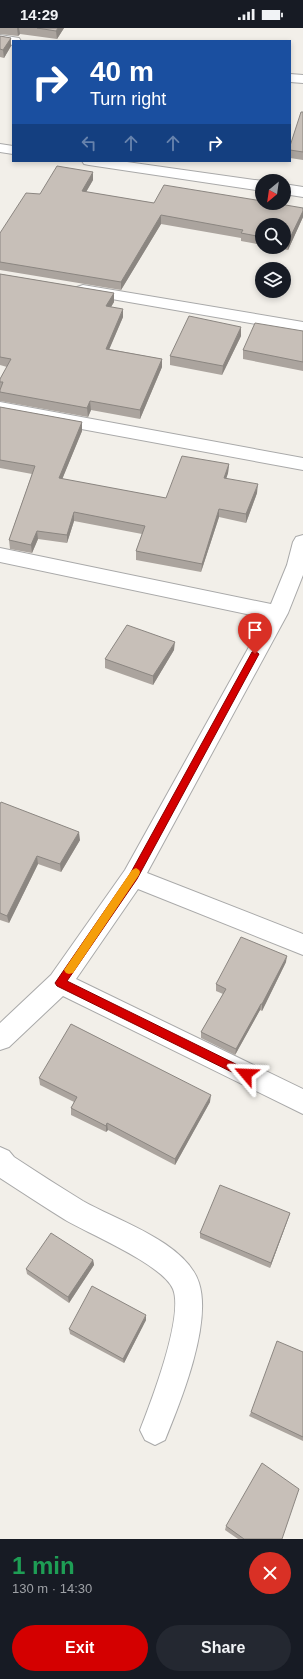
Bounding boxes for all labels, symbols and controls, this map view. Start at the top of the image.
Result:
text: 14:29 [20,6,58,23]
icon: right [24,56,76,108]
text: 40 m [90,56,154,87]
text: Turn right [90,89,166,109]
icon: left [78,132,100,154]
icon: ahead [120,132,142,154]
icon: ahead [162,132,184,154]
icon: right [204,132,226,154]
north arrow [255,174,291,210]
map controls [255,174,291,298]
button: search [255,218,291,254]
button: layers [255,262,291,298]
pin [238,613,272,654]
icon: arrive [244,619,266,641]
position arrow [225,1053,267,1095]
text: 1 min [12,1552,75,1579]
button: close [249,1552,291,1594]
text: 130 m · 14:30 [12,1581,92,1596]
button: Exit [12,1625,148,1671]
button: Share [156,1625,291,1671]

